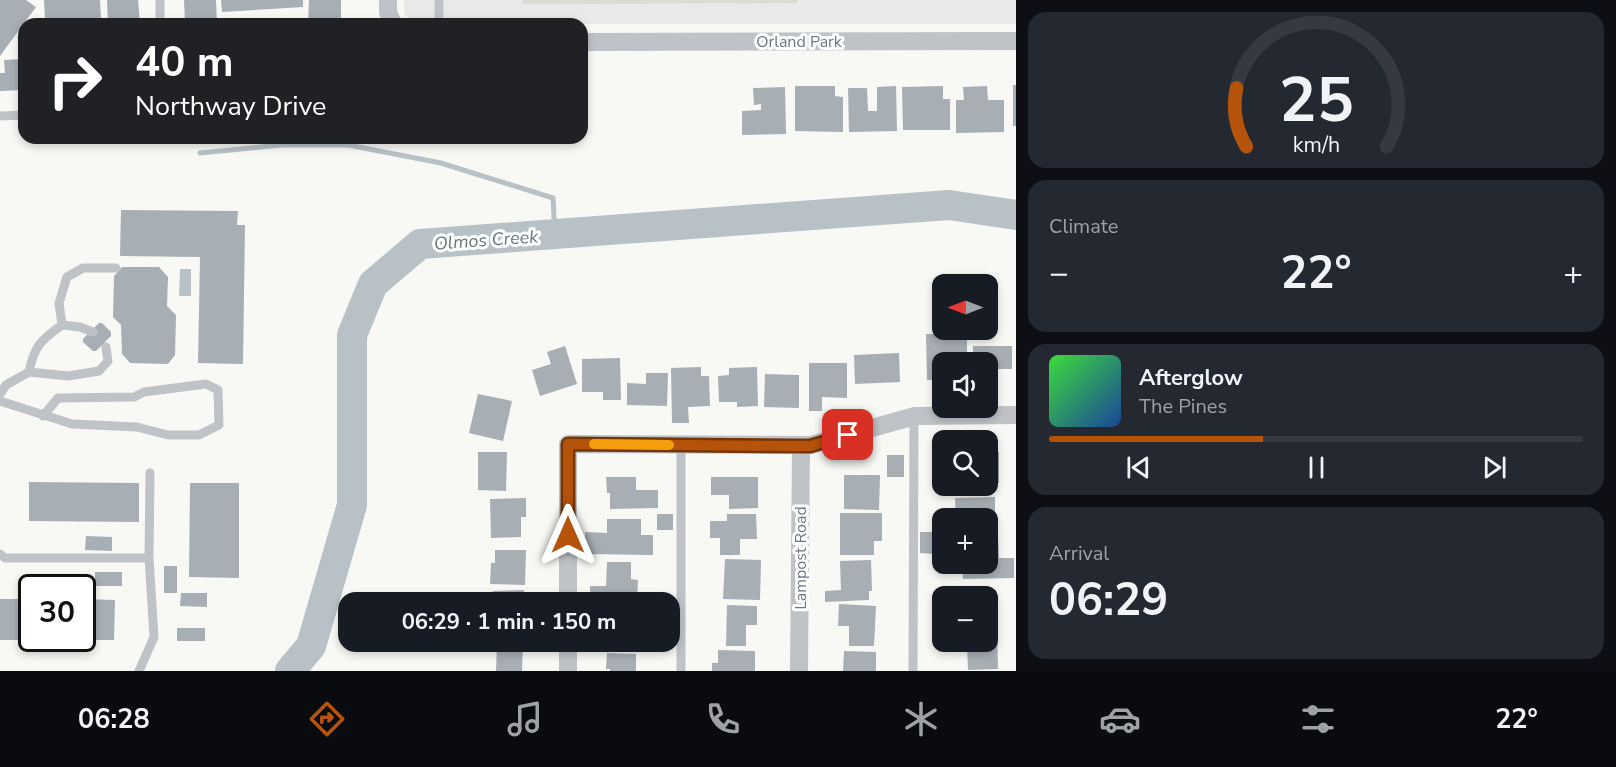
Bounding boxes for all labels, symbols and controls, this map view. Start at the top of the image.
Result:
street label: Orland Park [756,31,843,53]
text: 40 m [135,34,234,91]
icon: right [36,42,114,120]
text: 25 [1279,58,1353,143]
text: Northway Drive [135,88,327,125]
text: km/h [1292,130,1340,160]
text: Climate [1049,213,1118,240]
water label: Olmos Creek [433,224,540,256]
text: 22° [1280,243,1352,304]
text: − [1049,251,1069,296]
text: + [1563,251,1583,296]
north arrow [932,274,998,340]
map controls [932,274,998,652]
button: sound [932,352,998,418]
text: Afterglow [1139,363,1243,393]
text: The Pines [1139,393,1227,420]
pin [822,409,873,460]
icon: arrive [831,418,864,451]
button: search [932,430,998,496]
icon: previous [1122,451,1155,484]
icon: pause [1300,451,1333,484]
icon: next [1478,451,1511,484]
position arrow [536,503,600,567]
street label: Lampost Road [790,506,812,610]
button: + [932,508,998,574]
text: Arrival [1049,540,1109,567]
text: 06:29 [1049,570,1168,631]
speed limit sign: 30 [18,574,96,652]
button: − [932,586,998,652]
text: 06:29 · 1 min · 150 m [402,607,616,637]
icon: directions [306,698,348,740]
icon: music [504,698,546,740]
icon: phone [702,698,744,740]
icon: climate [900,698,942,740]
icon: car [1099,698,1141,740]
icon: filters [1297,698,1339,740]
text: 06:28 [78,701,150,738]
text: 22° [1495,701,1538,738]

